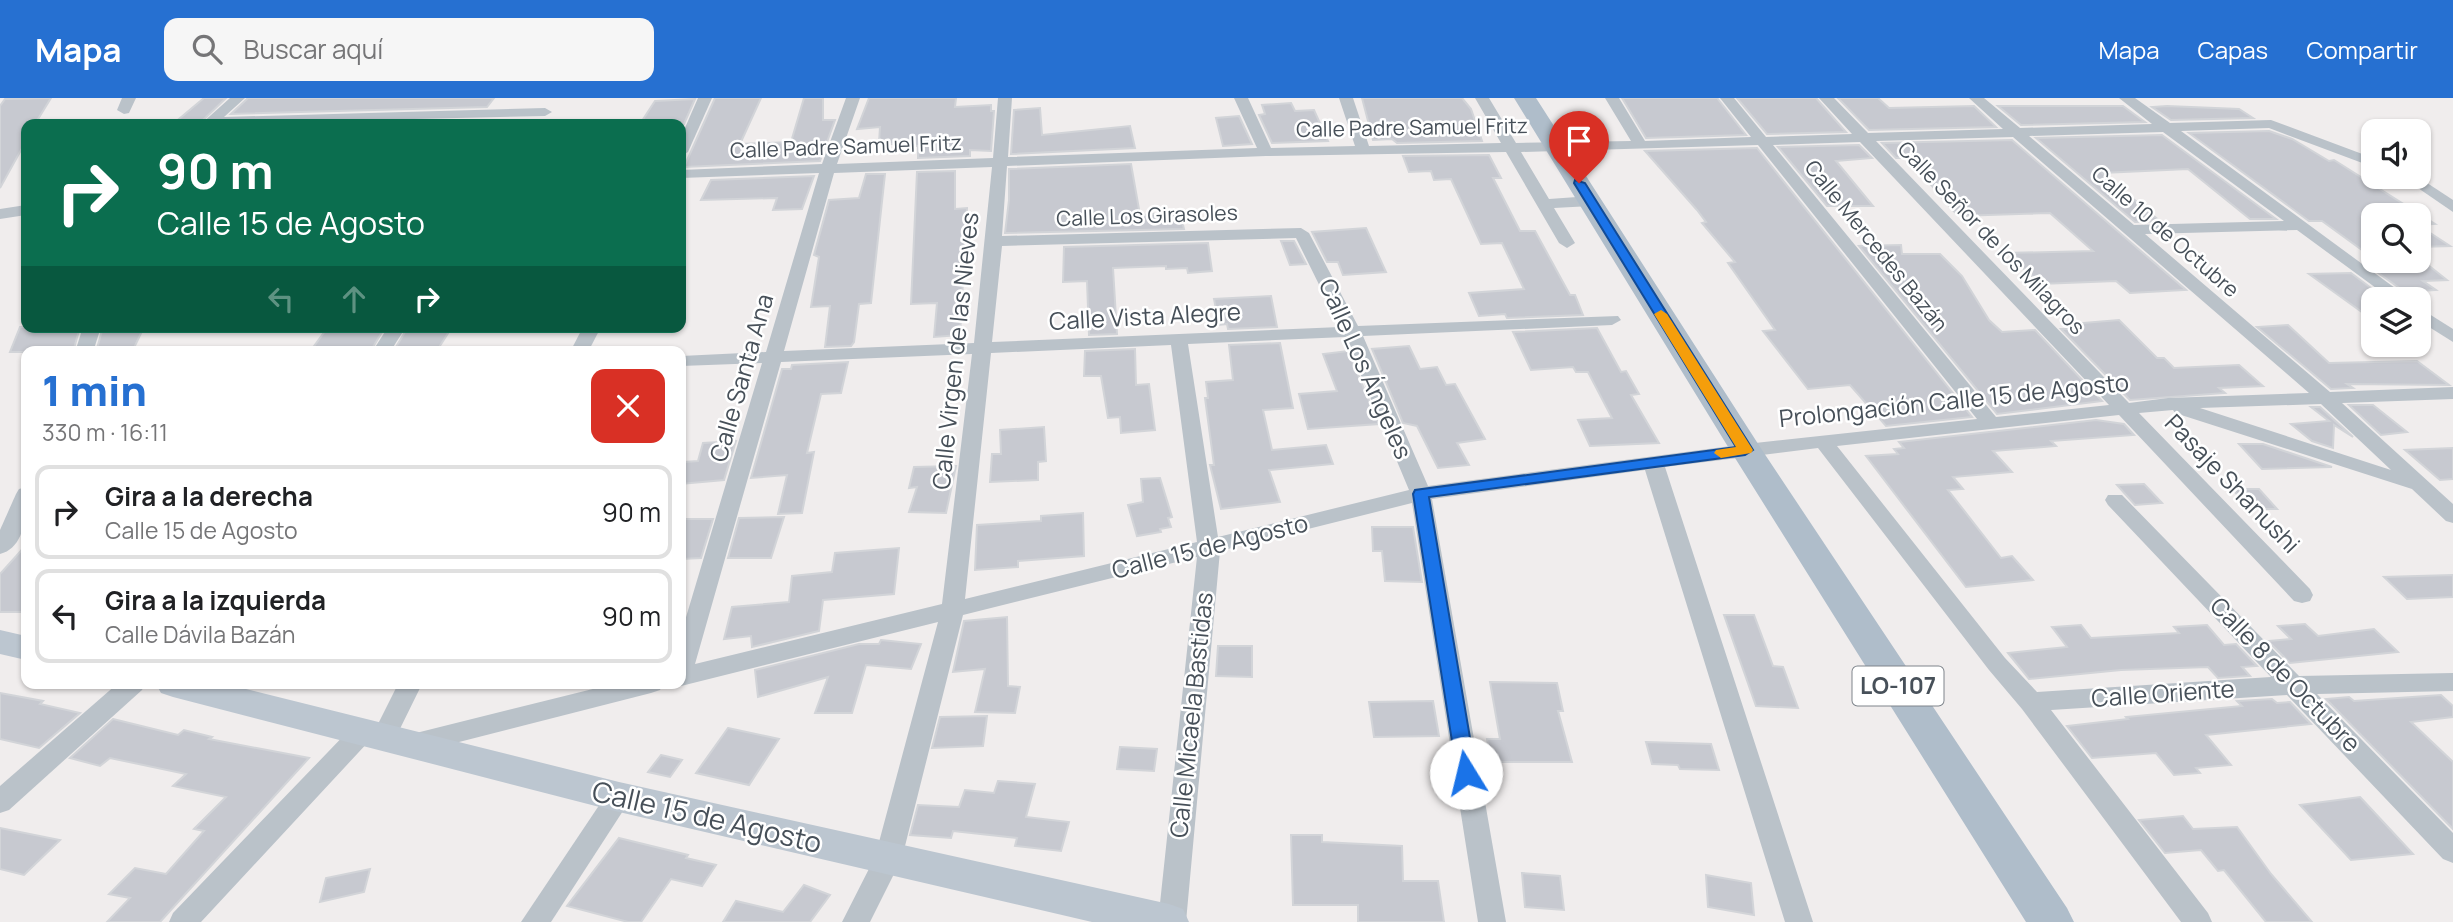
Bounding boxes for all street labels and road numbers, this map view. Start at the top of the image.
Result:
street label: Calle Padre Samuel Fritz [1296,111,1528,143]
street label: Calle Padre Samuel Fritz [730,128,962,164]
street label: Calle Señor de los Milagros [1892,135,2092,340]
street label: Calle Mercedes Bazán [1799,154,1955,337]
street label: Calle 10 de Octubre [2086,159,2245,303]
street label: Calle Los Girasoles [1056,198,1238,232]
street label: Calle Virgen de las Nieves [924,211,985,491]
street label: Calle Los Ángeles [1312,273,1421,464]
street label: Calle Santa Ana [701,290,780,466]
street label: Calle Vista Alegre [1048,294,1242,337]
street label: Prolongación Calle 15 de Agosto [1777,365,2130,434]
street label: Pasaje Shanushi [2158,406,2308,560]
street label: Calle 15 de Agosto [1108,505,1311,586]
street label: Calle 8 de Octubre [2204,589,2369,759]
street label: Calle Micaela Bastidas [1161,590,1220,839]
road number: LO-107 [1853,666,1944,706]
street label: Calle Oriente [2090,671,2235,714]
street label: Calle 15 de Agosto [589,771,826,861]

